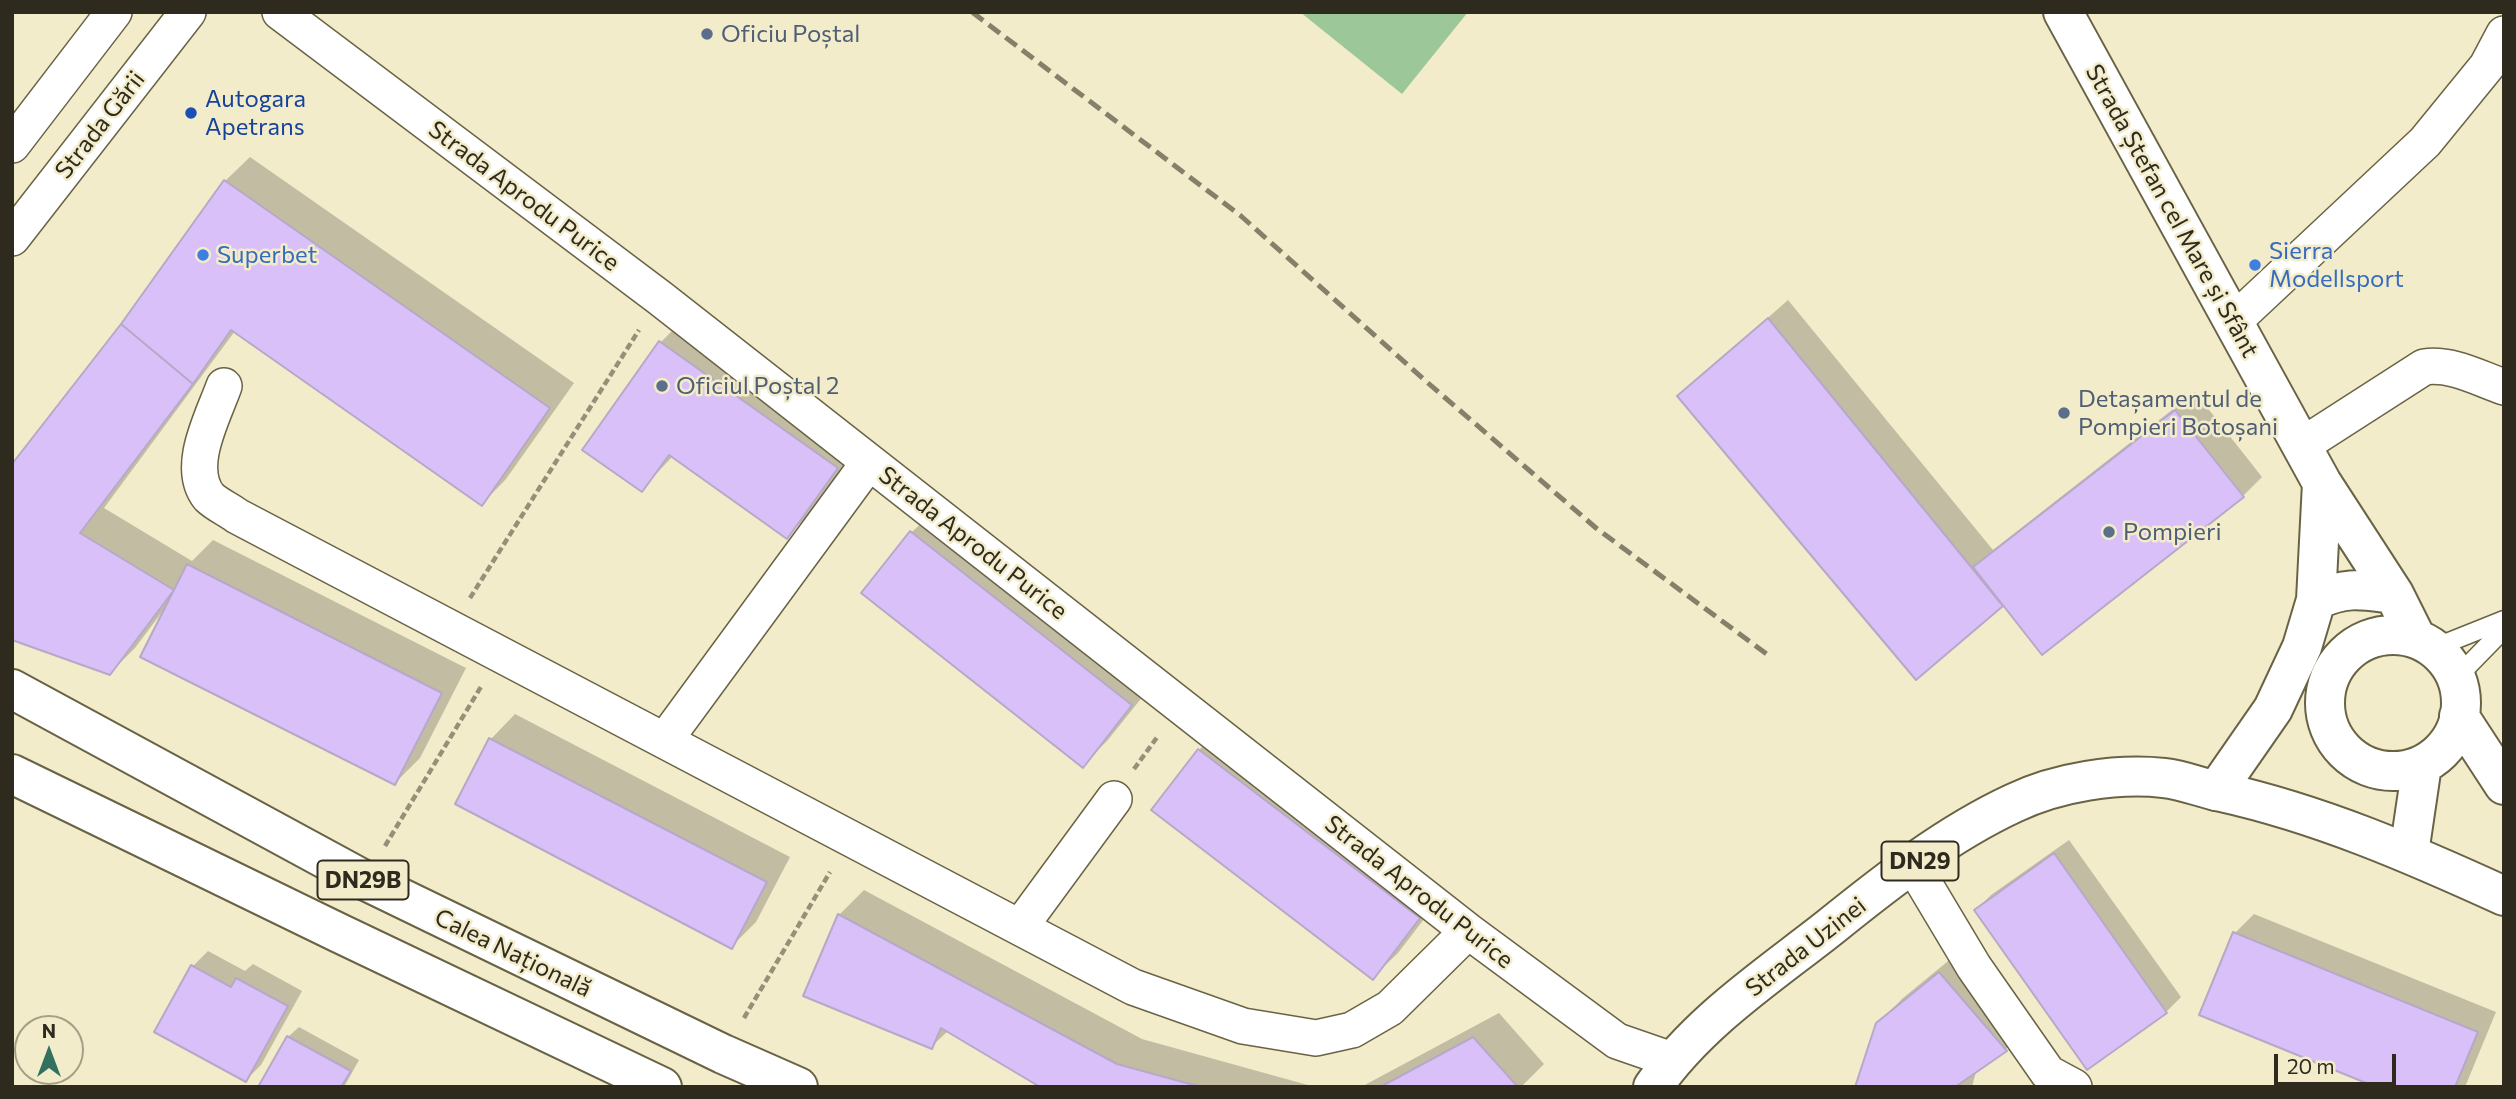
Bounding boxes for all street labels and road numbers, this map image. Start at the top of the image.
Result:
street label: Strada Ștefan cel Mare și Sfânt [2079,60,2265,362]
street label: Strada Gării [49,65,151,185]
street label: Strada Aprodu Purice [423,115,625,277]
street label: Strada Aprodu Purice [873,460,1073,626]
street label: Strada Aprodu Purice [1319,809,1519,975]
road number: DN29 [1882,842,1958,880]
road number: DN29B [318,860,408,900]
street label: Strada Uzinei [1740,891,1872,1003]
street label: Calea Națională [430,903,596,1003]

